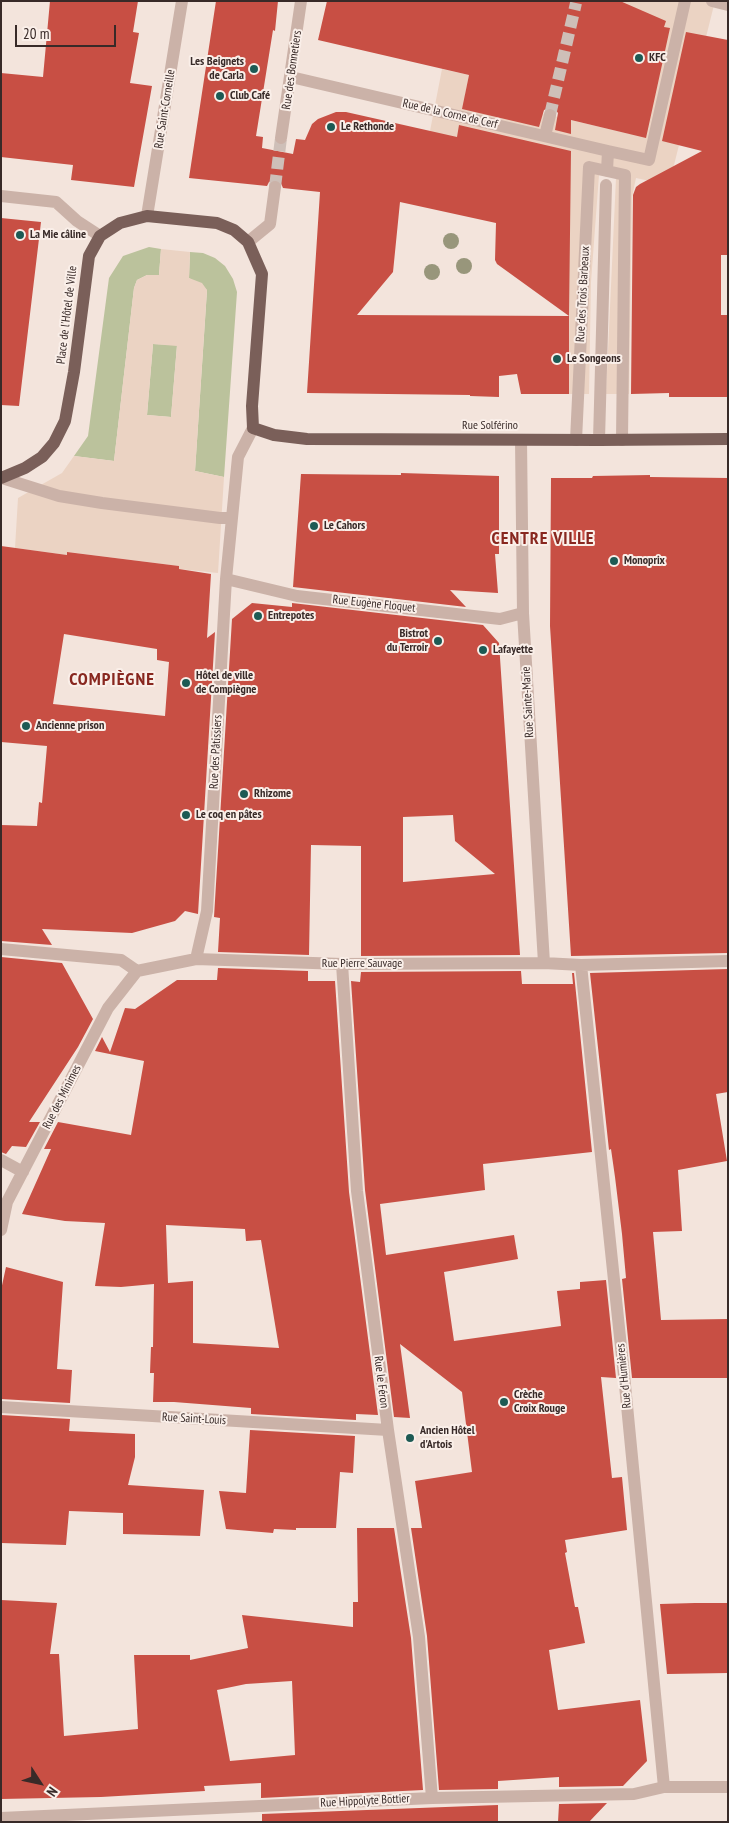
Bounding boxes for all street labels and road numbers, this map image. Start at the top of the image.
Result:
street label: Rue des Bonnetiers [279,30,305,110]
street label: Rue Saint-Corneille [152,68,178,150]
street label: Rue de la Corne de Cerf [401,96,499,132]
street label: Rue des Trois Barbeaux [573,246,593,342]
street label: Place de l'Hôtel de Ville [54,265,80,365]
street label: Rue Solférino [462,419,518,433]
street label: Rue Eugène Floquet [332,592,416,616]
street label: Rue Sainte-Marie [519,666,537,738]
street label: Rue des Pâtissiers [207,714,225,790]
street label: Rue Pierre Sauvage [322,957,402,971]
street label: Rue des Minimes [40,1062,84,1132]
street label: Rue d'Humières [613,1343,635,1409]
street label: Rue le Féron [371,1355,391,1409]
street label: Rue Saint-Louis [162,1410,226,1428]
street label: Rue Hippolyte Bottier [320,1791,410,1811]

